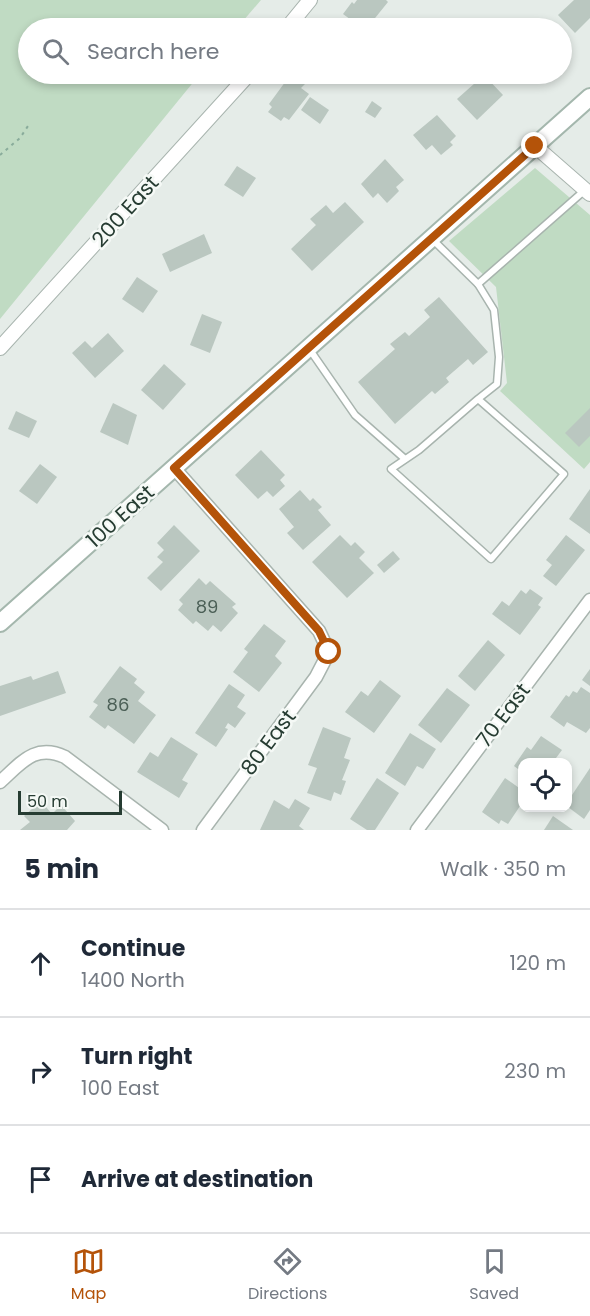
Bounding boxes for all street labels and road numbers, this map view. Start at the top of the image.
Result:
street label: 200 East [85,169,165,253]
street label: 100 East [80,478,160,554]
street label: 70 East [469,677,537,753]
street label: 80 East [234,703,302,781]

